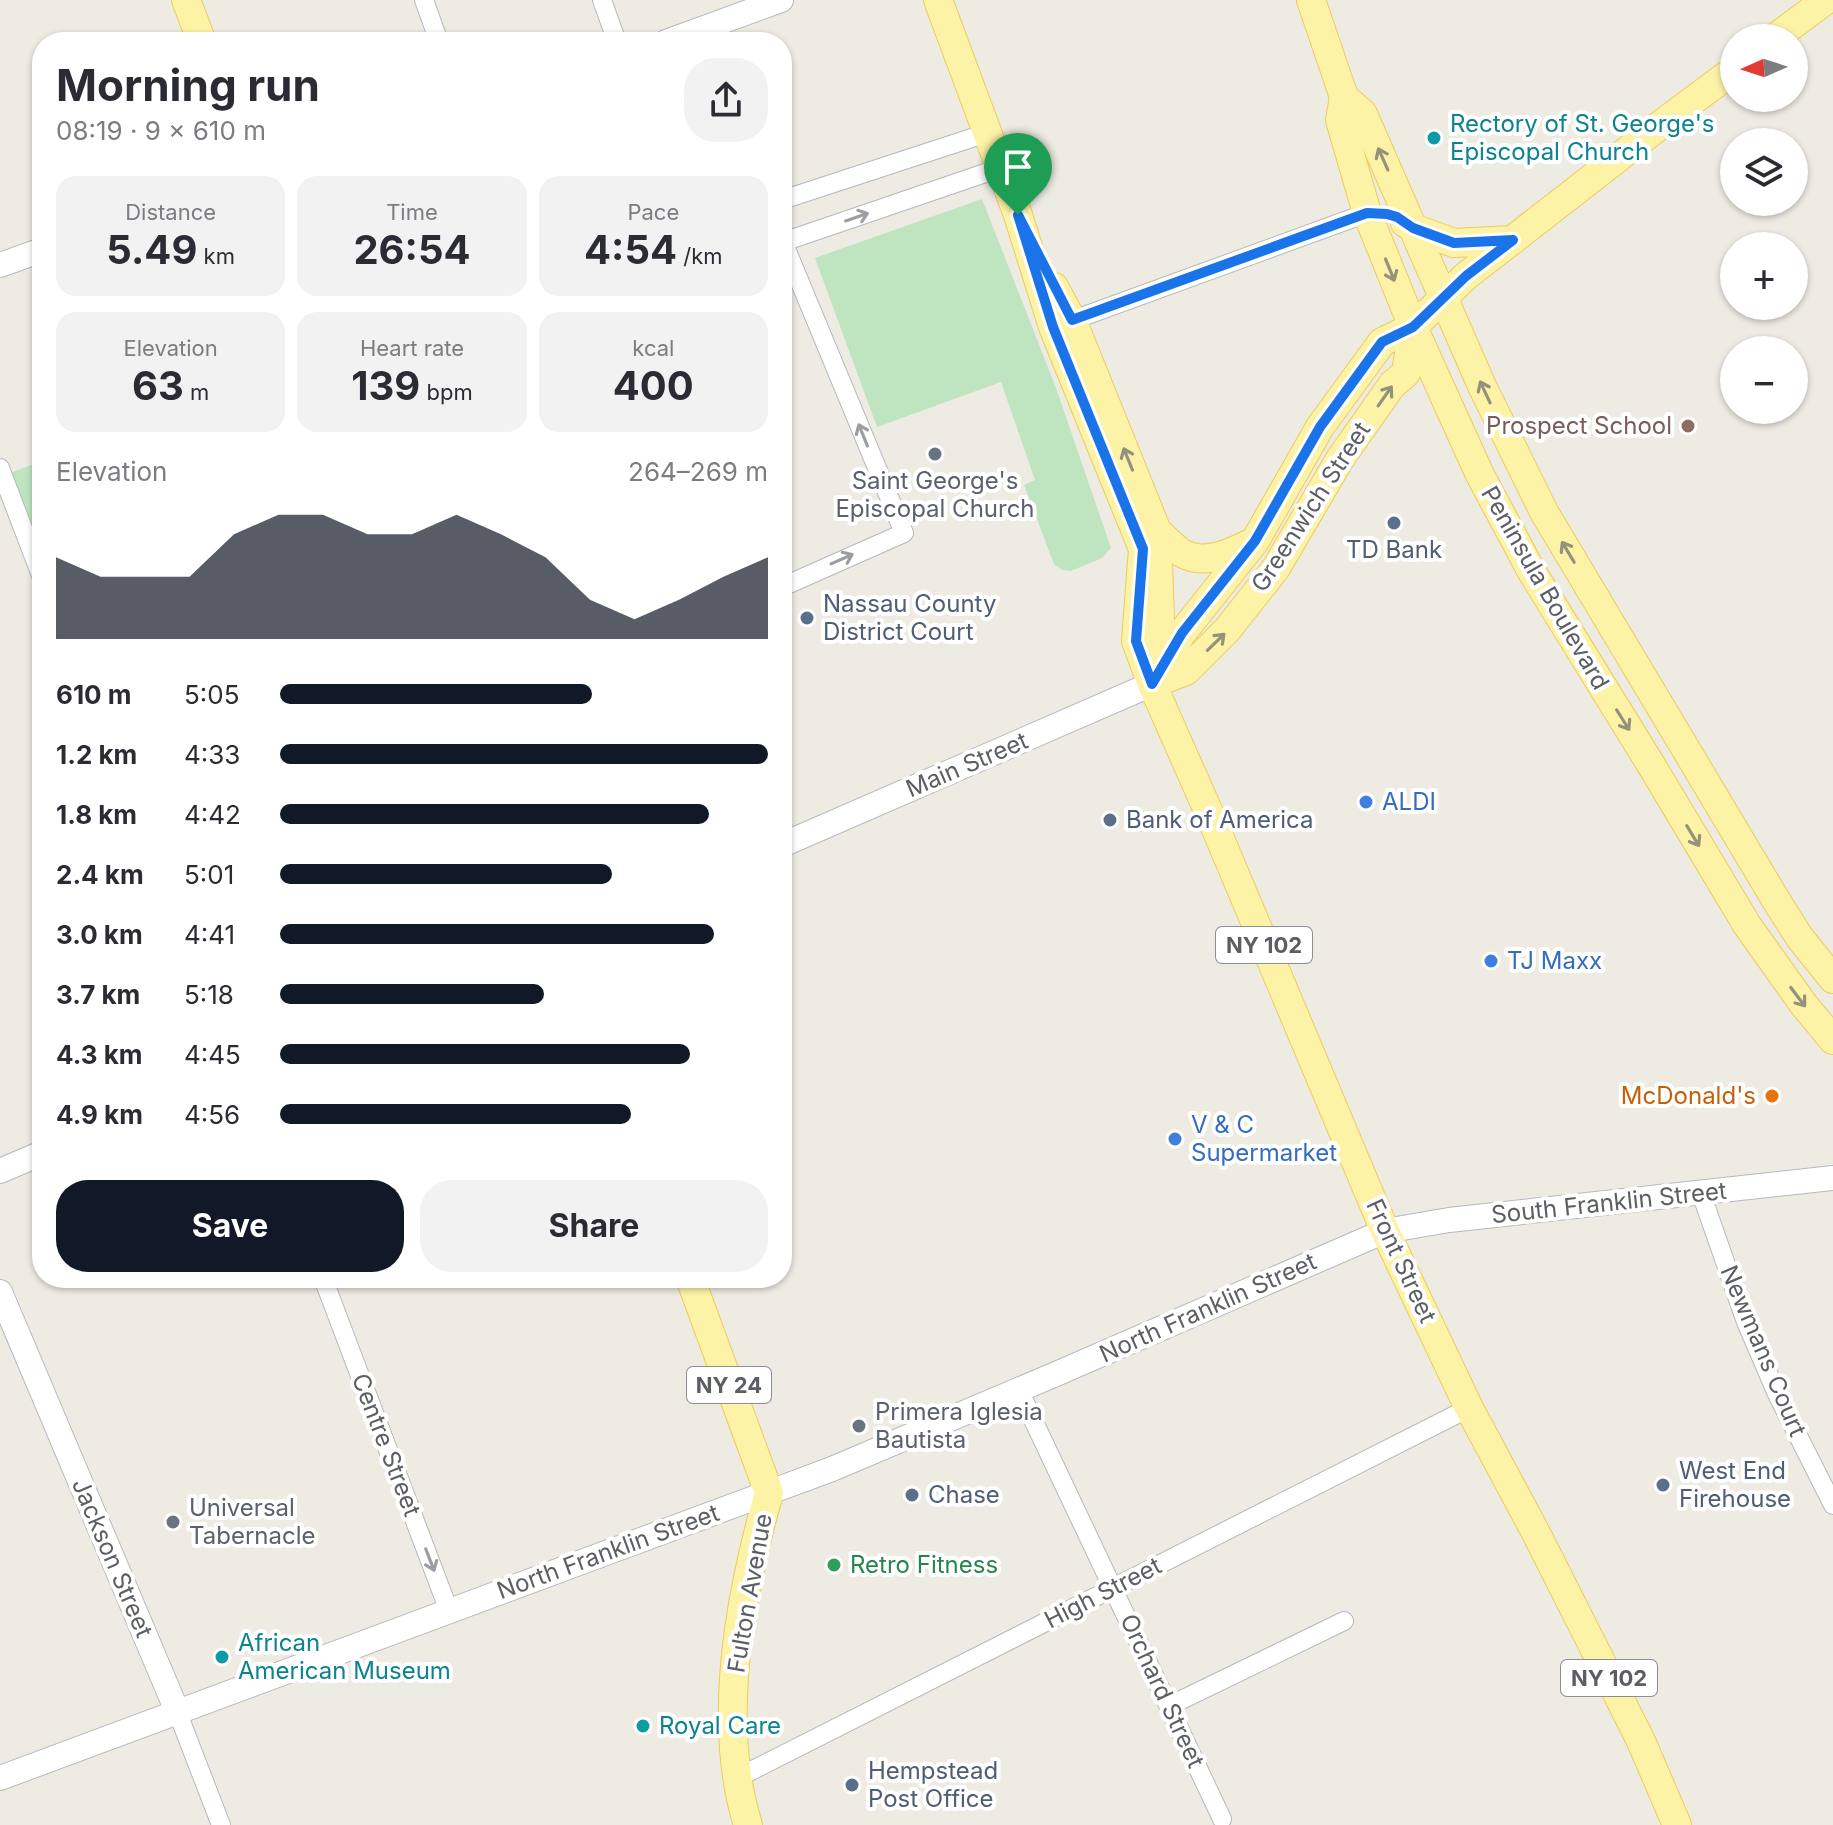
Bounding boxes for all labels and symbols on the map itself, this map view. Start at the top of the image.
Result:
north arrow [1720,24,1808,112]
place label: Rectory of St. George's Episcopal Church [1450,109,1715,166]
marker: Rectory of St. George's Episcopal Church [1425,129,1443,147]
pin [984,133,1052,215]
one-way arrow [1375,148,1390,172]
one-way arrow [844,208,869,223]
one-way arrow [1384,257,1398,282]
one-way arrow [1477,380,1492,404]
one-way arrow [1377,385,1393,407]
place label: Prospect School [1486,411,1672,440]
street label: Greenwich Street [1245,416,1376,597]
marker: Prospect School [1679,417,1697,435]
one-way arrow [855,423,869,448]
marker: Saint George's Episcopal Church [926,445,944,463]
one-way arrow [1120,447,1134,472]
place label: Saint George's Episcopal Church [835,466,1035,523]
street label: Peninsula Boulevard [1475,481,1616,695]
marker: TD Bank [1385,514,1403,532]
place label: TD Bank [1346,535,1442,564]
one-way arrow [1560,541,1576,564]
one-way arrow [830,551,854,566]
place label: Nassau County District Court [823,589,996,646]
marker: Nassau County District Court [798,609,816,627]
one-way arrow [1206,633,1225,652]
one-way arrow [1615,708,1631,731]
street label: Main Street [901,726,1032,803]
place label: ALDI [1382,787,1436,816]
marker: ALDI [1357,793,1375,811]
place label: Bank of America [1126,805,1314,834]
marker: Bank of America [1101,811,1119,829]
one-way arrow [1685,824,1701,847]
road number: NY 102 [1216,927,1312,963]
place label: TJ Maxx [1507,946,1602,975]
marker: TJ Maxx [1482,952,1500,970]
one-way arrow [1790,986,1807,1007]
place label: McDonald's [1621,1081,1756,1110]
marker: McDonald's [1763,1087,1781,1105]
place label: V & C Supermarket [1191,1110,1337,1167]
marker: V & C Supermarket [1166,1130,1184,1148]
street label: South Franklin Street [1490,1176,1728,1229]
street label: Front Street [1360,1194,1443,1327]
street label: North Franklin Street [1095,1247,1321,1368]
street label: Newmans Court [1714,1261,1813,1441]
road number: NY 24 [687,1367,771,1403]
street label: Centre Street [346,1369,427,1520]
place label: Primera Iglesia Bautista [875,1397,1043,1454]
marker: Primera Iglesia Bautista [850,1417,868,1435]
place label: West End Firehouse [1679,1456,1791,1513]
street label: Jackson Street [66,1474,159,1642]
marker: West End Firehouse [1654,1476,1672,1494]
place label: Chase [928,1480,1000,1509]
marker: Chase [903,1486,921,1504]
place label: Universal Tabernacle [189,1493,315,1550]
street label: North Franklin Street [493,1498,723,1605]
street label: Fulton Avenue [721,1511,778,1675]
marker: Universal Tabernacle [164,1513,182,1531]
one-way arrow [424,1548,438,1572]
place label: Retro Fitness [850,1550,998,1579]
street label: High Street [1040,1551,1166,1634]
marker: Retro Fitness [825,1556,843,1574]
street label: Orchard Street [1114,1609,1211,1772]
place label: African American Museum [238,1628,451,1685]
marker: African American Museum [213,1648,231,1666]
road number: NY 102 [1561,1660,1657,1696]
place label: Royal Care [659,1711,781,1740]
marker: Royal Care [634,1717,652,1735]
place label: Hempstead Post Office [868,1756,998,1813]
marker: Hempstead Post Office [843,1776,861,1794]

